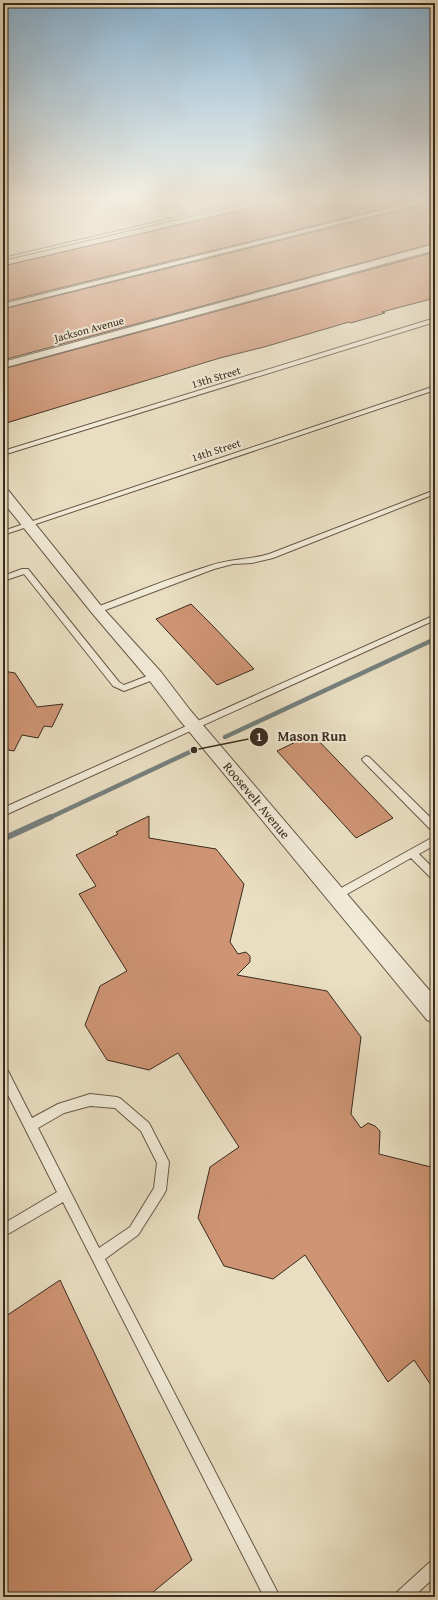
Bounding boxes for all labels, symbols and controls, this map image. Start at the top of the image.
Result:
street label: Jackson Avenue [51,312,126,346]
street label: 13th Street [189,362,243,392]
street label: 14th Street [189,434,243,465]
callout: Mason Run [249,724,354,750]
text: Mason Run [277,726,347,746]
text: 1 [256,728,262,745]
street label: Roosevelt Avenue [219,758,295,843]

